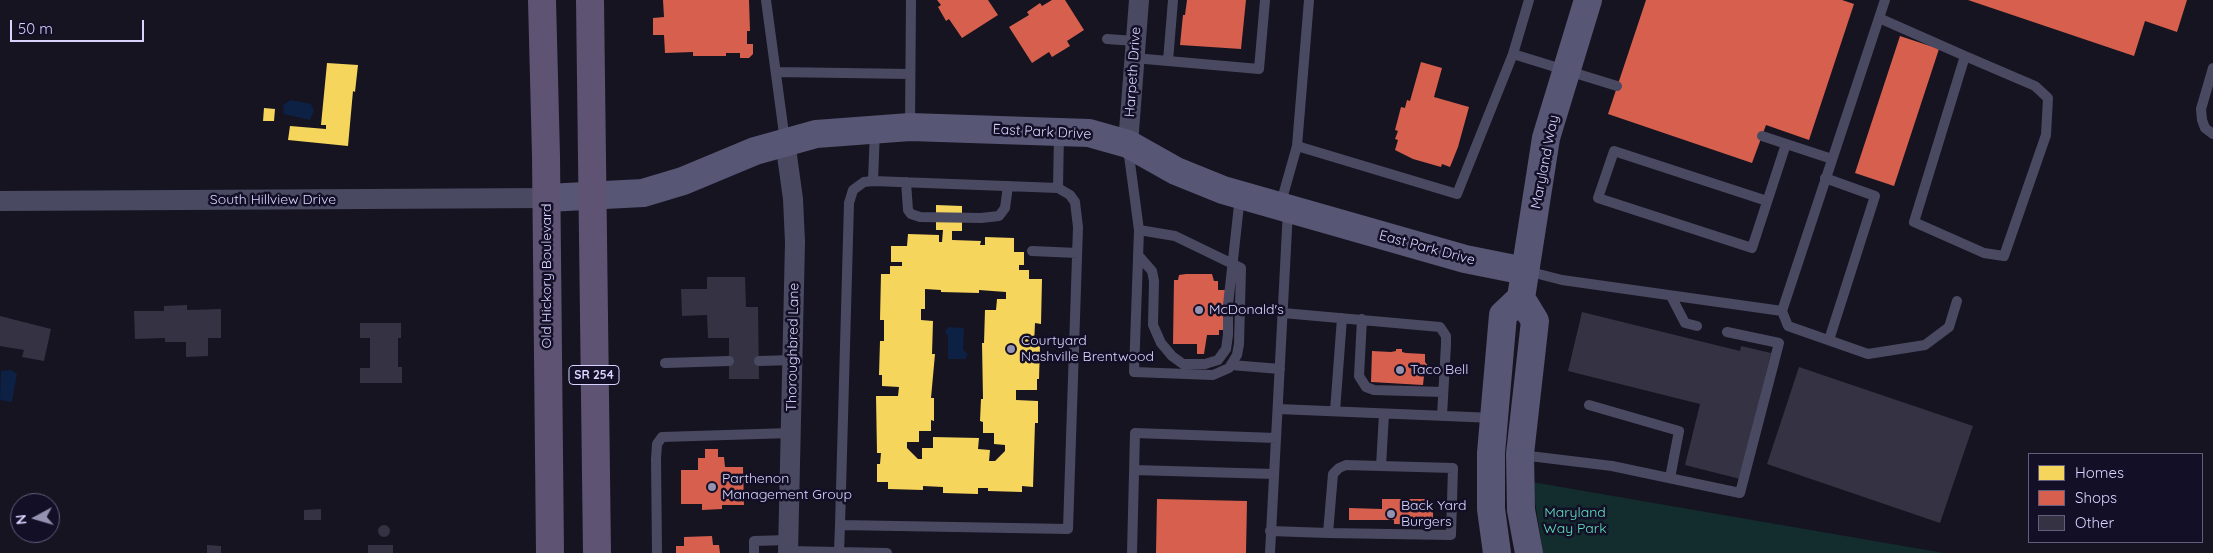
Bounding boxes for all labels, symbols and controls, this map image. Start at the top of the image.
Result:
scale bar [12,10,146,42]
text: 50 m [18,19,53,38]
street label: Harpeth Drive [1121,26,1145,118]
street label: Maryland Way [1528,114,1562,210]
street label: East Park Drive [992,121,1092,143]
street label: South Hillview Drive [210,192,336,208]
street label: Old Hickory Boulevard [539,203,555,349]
street label: East Park Drive [1377,227,1477,269]
street label: Thoroughbred Lane [783,283,803,411]
place label: McDonald's [1209,302,1284,318]
marker: McDonald's [1193,304,1205,316]
place label: Courtyard Nashville Brentwood [1021,333,1154,366]
marker: Courtyard Nashville Brentwood [1005,343,1017,355]
place label: Taco Bell [1410,362,1469,378]
marker: Taco Bell [1394,364,1406,376]
road number: SR 254 [569,366,619,384]
legend [2028,453,2203,543]
text: Homes [2075,463,2124,482]
place label: Parthenon Management Group [722,471,852,504]
marker: Parthenon Management Group [706,481,718,493]
text: Shops [2075,488,2117,507]
north arrow [10,493,60,543]
place label: Back Yard Burgers [1401,498,1467,530]
park label: Maryland Way Park [1543,505,1607,538]
marker: Back Yard Burgers [1385,508,1397,520]
text: N [12,513,31,526]
text: Other [2075,513,2114,532]

